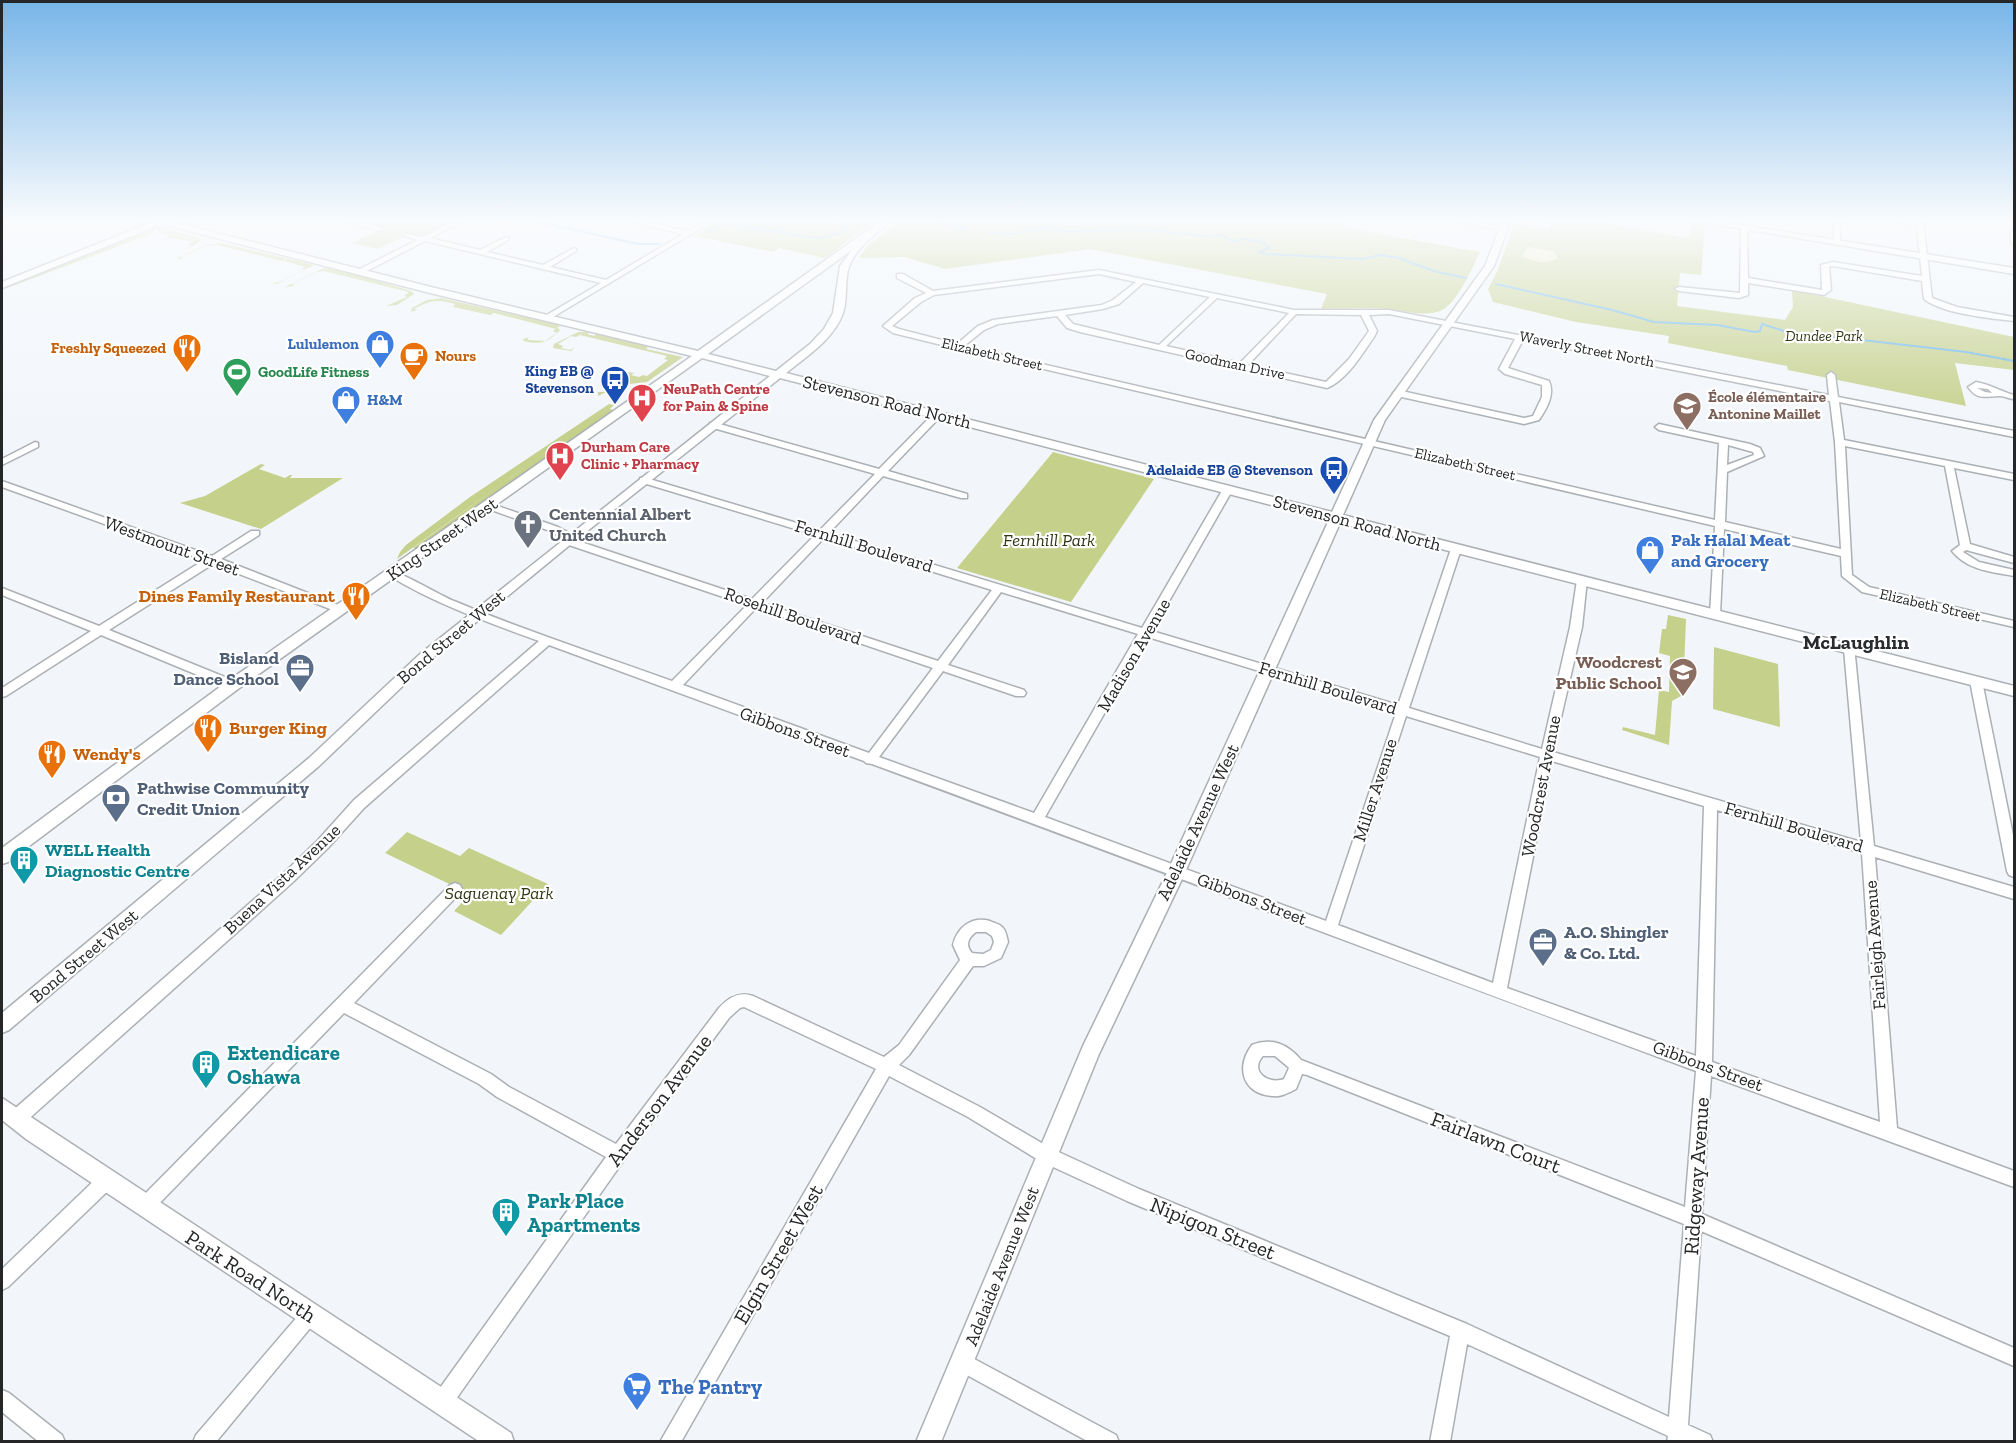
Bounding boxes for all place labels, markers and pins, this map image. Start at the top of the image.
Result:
shop icon: Lululemon [364,328,396,370]
restaurant icon: Freshly Squeezed [171,332,203,374]
place label: Lululemon [288,335,359,353]
place label: Freshly Squeezed [51,339,166,357]
cafe icon: Nours [398,340,430,382]
place label: Nours [435,347,476,365]
sports icon: GoodLife Fitness [221,356,253,398]
place label: King EB @ Stevenson [525,362,594,397]
place label: GoodLife Fitness [258,363,369,381]
bus stop icon: King EB @ Stevenson [599,364,631,406]
place label: NeuPath Centre for Pain & Spine [663,380,770,415]
hospital icon: NeuPath Centre for Pain & Spine [626,382,658,424]
shop icon: H&M [330,384,362,426]
place label: École élémentaire Antonine Maillet [1708,388,1826,423]
school or university icon: École élémentaire Antonine Maillet [1671,390,1703,432]
place label: H&M [367,391,403,409]
place label: Durham Care Clinic + Pharmacy [581,438,699,473]
hospital icon: Durham Care Clinic + Pharmacy [544,440,576,482]
bus stop icon: Adelaide EB @ Stevenson [1318,454,1350,496]
place label: Adelaide EB @ Stevenson [1146,461,1313,479]
place label: Centennial Albert United Church [549,503,692,546]
church icon: Centennial Albert United Church [512,508,544,550]
place label: Pak Halal Meat and Grocery [1671,529,1791,572]
shop icon: Pak Halal Meat and Grocery [1634,534,1666,576]
restaurant icon: Dines Family Restaurant [340,580,372,622]
place label: Dines Family Restaurant [138,585,336,607]
place label: Bisland Dance School [173,647,280,690]
place label: Woodcrest Public School [1556,651,1663,694]
office icon: Bisland Dance School [284,652,316,694]
school or university icon: Woodcrest Public School [1667,656,1699,698]
restaurant icon: Burger King [192,712,224,754]
place label: Burger King [229,717,327,739]
restaurant icon: Wendy's [36,738,68,780]
place label: Wendy's [73,743,141,765]
place label: Pathwise Community Credit Union [137,777,310,820]
bank icon: Pathwise Community Credit Union [100,782,132,824]
place label: WELL Health Diagnostic Centre [45,839,190,882]
building icon: WELL Health Diagnostic Centre [8,844,40,886]
place label: A.O. Shingler & Co. Ltd. [1564,921,1669,964]
office icon: A.O. Shingler & Co. Ltd. [1527,926,1559,968]
place label: Extendicare Oshawa [227,1040,340,1089]
building icon: Extendicare Oshawa [190,1048,222,1090]
place label: Park Place Apartments [527,1188,641,1237]
building icon: Park Place Apartments [490,1196,522,1238]
supermarket icon: The Pantry [621,1370,653,1412]
place label: The Pantry [658,1374,762,1399]

